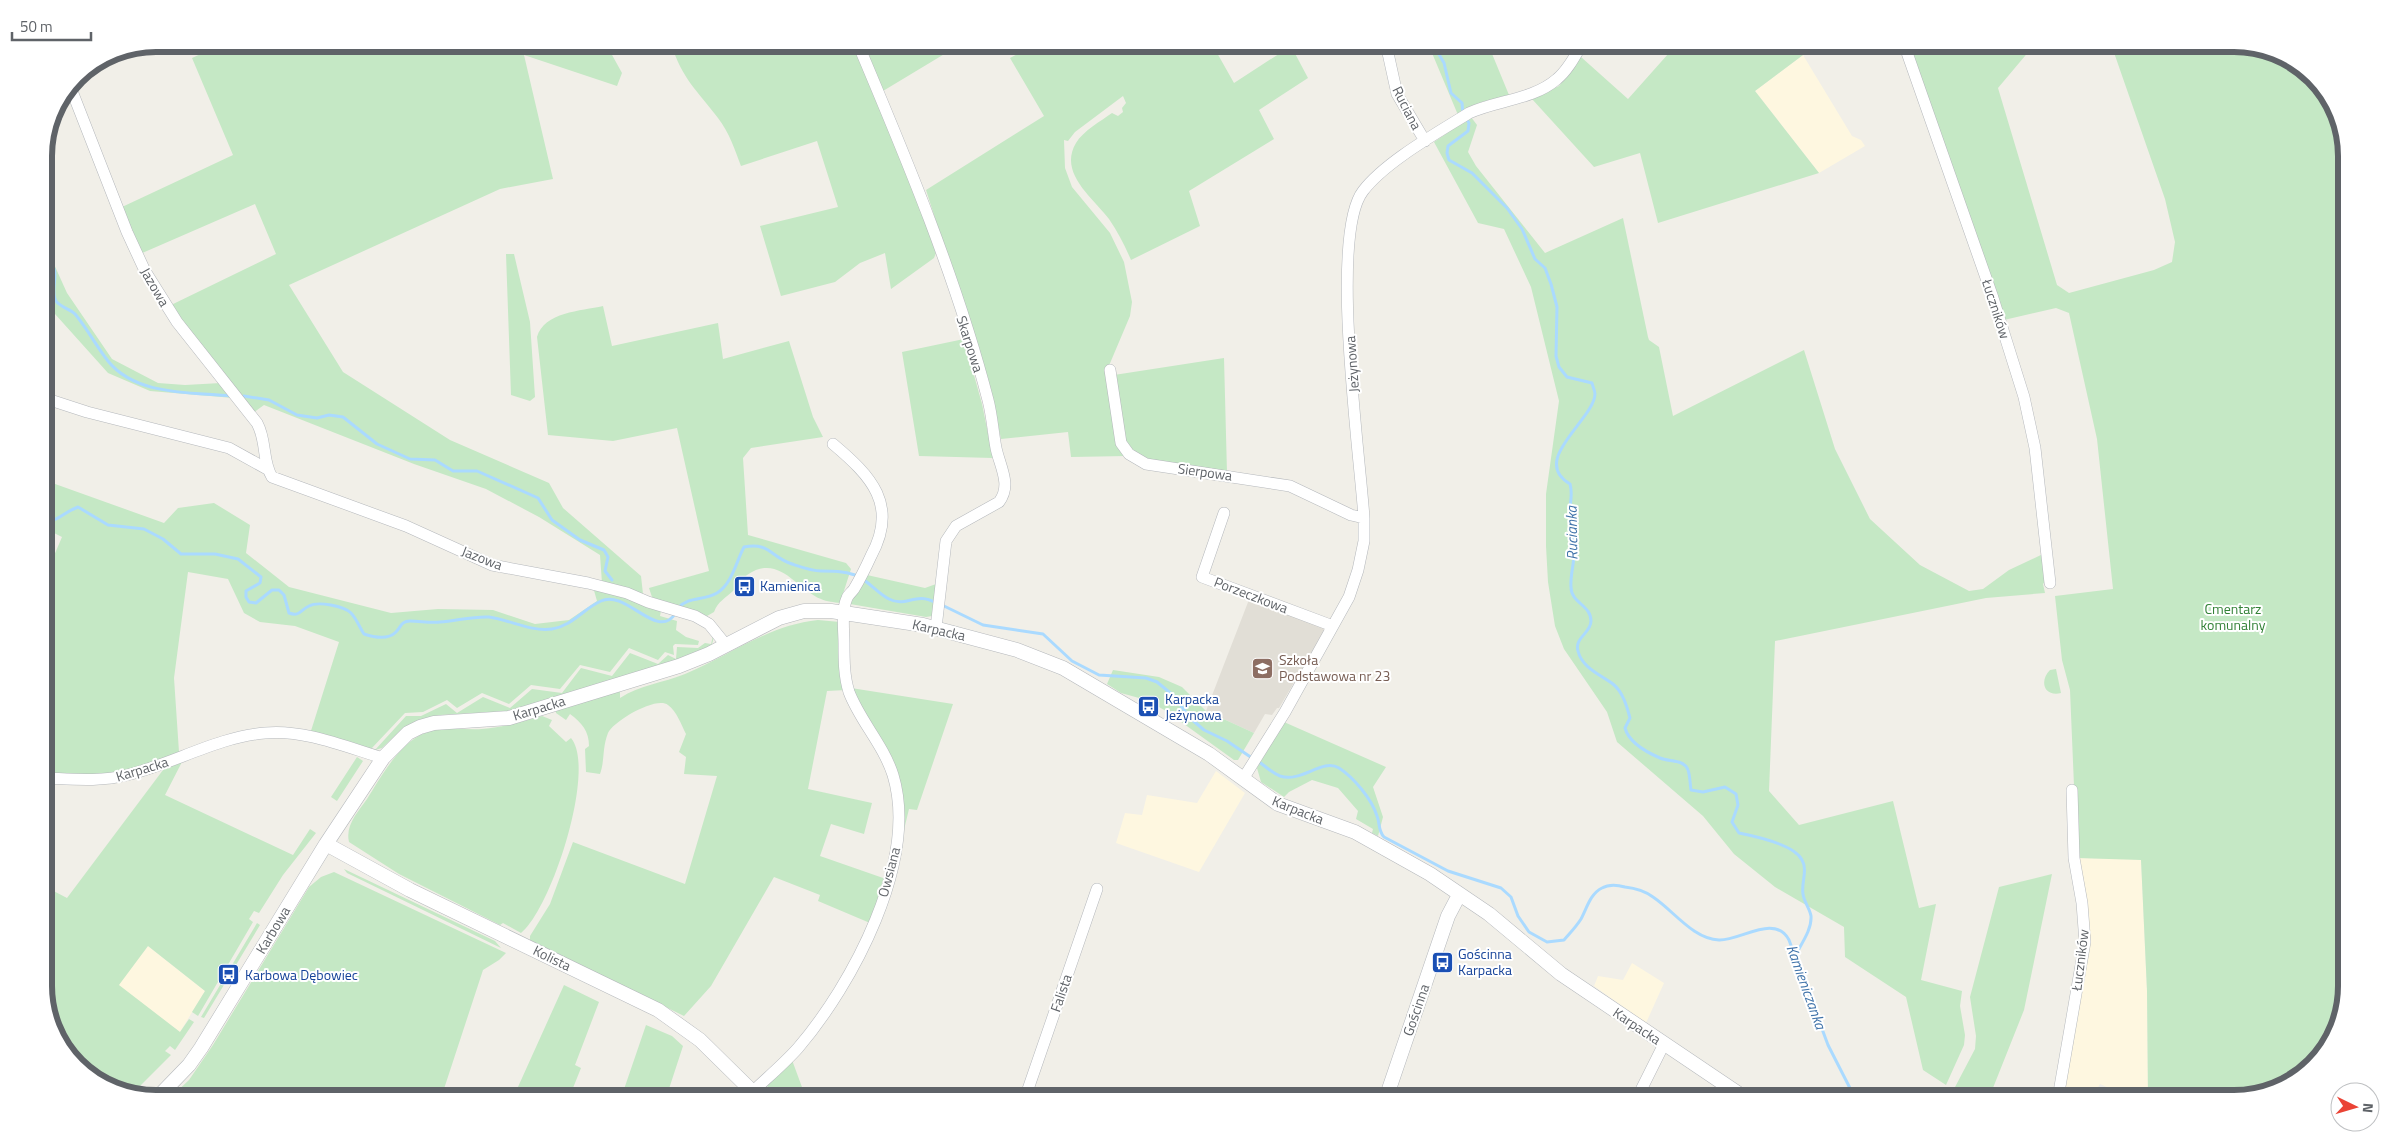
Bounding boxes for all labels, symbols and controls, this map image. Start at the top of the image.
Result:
scale bar [12,10,91,42]
text: 50 m [20,15,53,38]
street label: Ruciana [1387,82,1427,133]
street label: Jazowa [136,263,175,310]
street label: Łuczników [1977,275,2016,342]
street label: Skarpowa [951,313,989,375]
street label: Jeżynowa [1339,335,1364,393]
street label: Sierpowa [1176,457,1234,486]
water label: Rucianka [1560,504,1583,560]
street label: Jazowa [459,540,506,575]
street label: Porzeczkowa [1211,571,1291,618]
bus stop icon: Kamienica [732,574,756,598]
place label: Kamienica [760,575,821,596]
park label: Cmentarz komunalny [2200,598,2266,635]
street label: Karpacka [910,613,968,646]
place label: Szkoła Podstawowa nr 23 [1279,649,1390,686]
school or university icon: Szkoła Podstawowa nr 23 [1251,656,1275,680]
place label: Karpacka Jeżynowa [1165,688,1222,725]
street label: Karpacka [510,690,568,725]
bus stop icon: Karpacka Jeżynowa [1137,695,1161,719]
street label: Karpacka [113,751,171,786]
street label: Karpacka [1269,790,1327,829]
street label: Owsiana [872,845,905,899]
street label: Karbowa [250,902,295,957]
street label: Łuczników [2065,928,2094,993]
street label: Kolista [530,939,575,976]
water label: Kamieniczanka [1781,941,1833,1034]
place label: Gościnna Karpacka [1458,943,1512,980]
bus stop icon: Gościnna Karpacka [1430,950,1454,974]
bus stop icon: Karbowa Dębowiec [217,963,241,987]
place label: Karbowa Dębowiec [245,964,358,985]
street label: Falista [1044,971,1077,1015]
street label: Gościnna [1397,981,1434,1039]
street label: Karpacka [1609,1002,1666,1049]
north arrow [2330,1082,2380,1132]
text: N [2358,1102,2379,1114]

